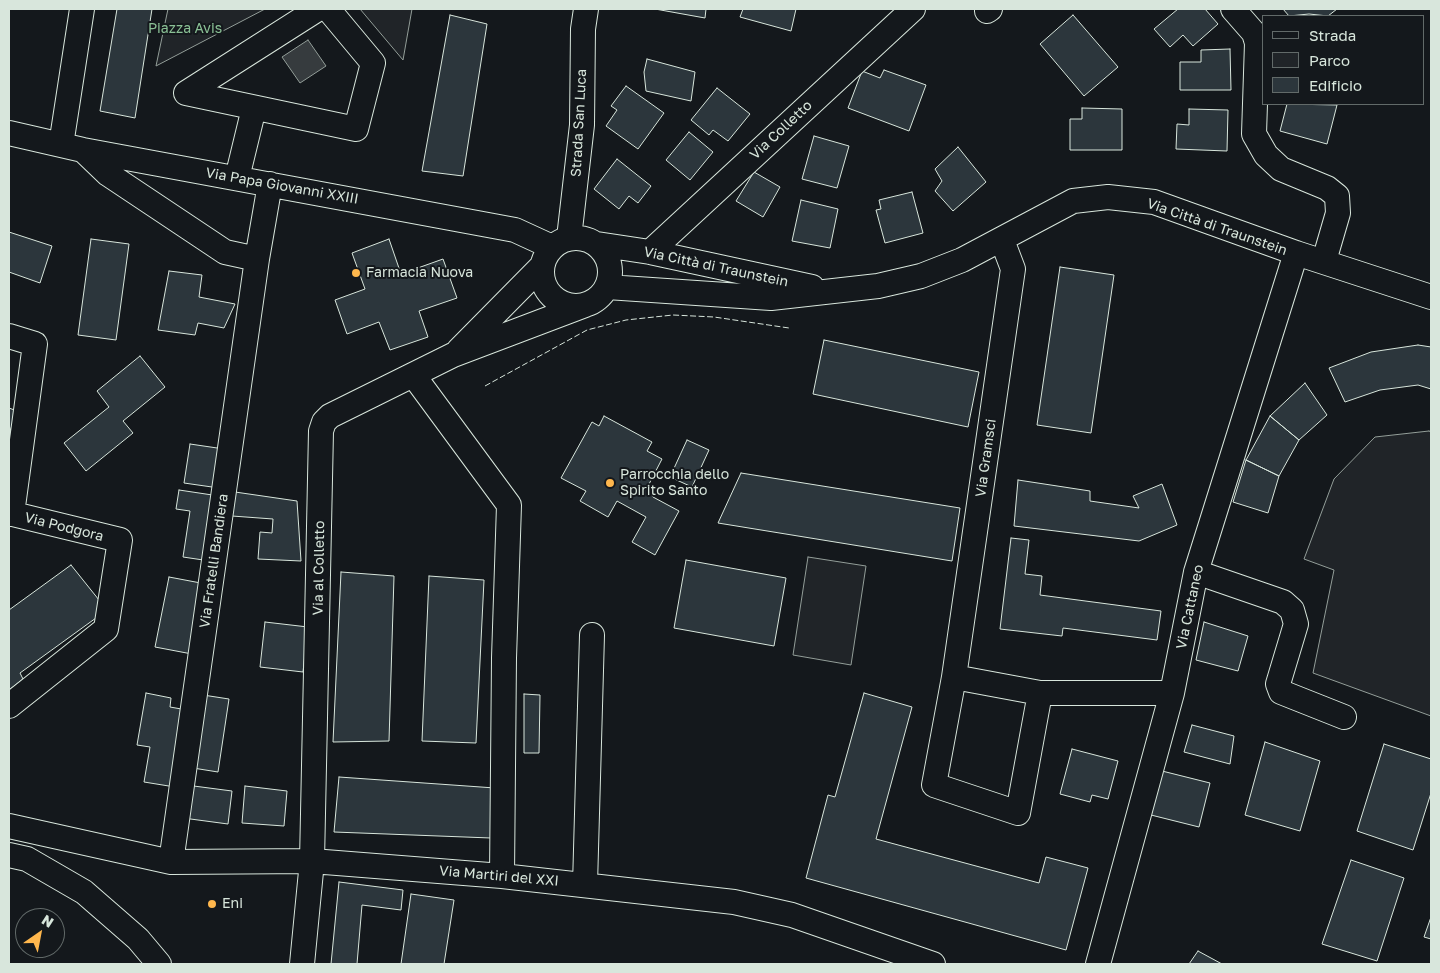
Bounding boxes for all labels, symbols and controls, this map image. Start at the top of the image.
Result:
legend [1262,15,1425,105]
park label: Piazza Avis [148,21,222,37]
text: Strada [1309,26,1356,44]
text: Parco [1309,51,1350,69]
street label: Strada San Luca [568,69,590,177]
text: Edificio [1309,76,1362,94]
street label: Via Colletto [746,97,816,163]
street label: Via Papa Giovanni XXIII [204,164,360,208]
street label: Via Città di Traunstein [1145,195,1289,259]
street label: Via Città di Traunstein [642,243,790,291]
place label: Farmacia Nuova [366,265,473,281]
marker: Farmacia Nuova [350,267,362,279]
street label: Via Gramsci [972,418,1000,498]
place label: Parrocchia dello Spirito Santo [620,467,729,500]
marker: Parrocchia dello Spirito Santo [604,477,616,489]
street label: Via Fratelli Bandiera [196,493,232,629]
street label: Via Podgora [23,509,105,545]
street label: Via al Colletto [310,520,328,616]
street label: Via Cattaneo [1173,563,1207,651]
street label: Via Martiri del XXI [438,862,560,890]
place label: Eni [222,896,243,912]
marker: Eni [206,898,218,910]
north arrow [15,908,65,958]
text: N [39,911,57,931]

